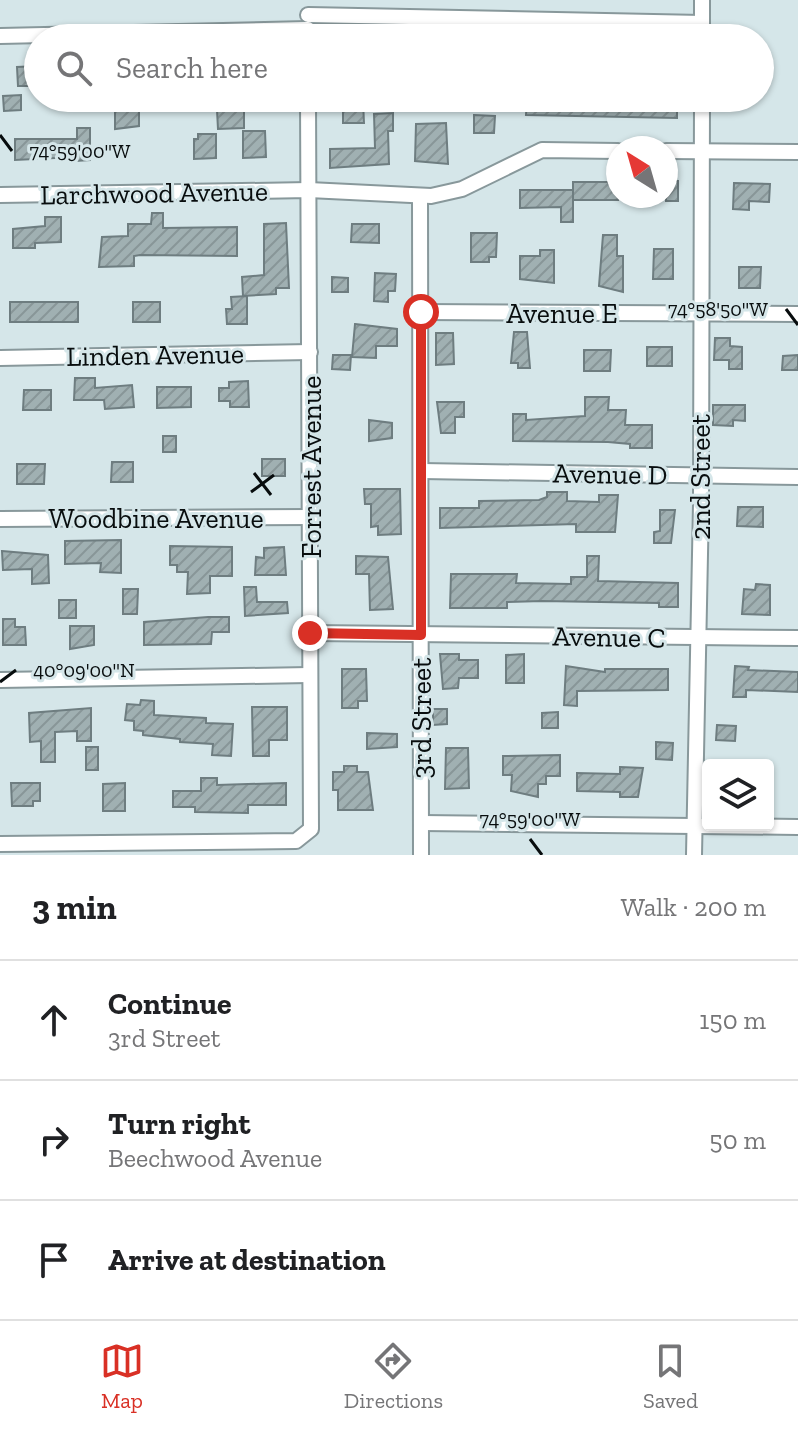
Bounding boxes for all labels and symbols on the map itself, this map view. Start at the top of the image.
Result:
north arrow [606,136,678,208]
text: 74°59'00"W [29,139,131,163]
street label: Larchwood Avenue [40,175,268,211]
route start [403,294,439,330]
street label: Avenue E [506,297,618,330]
text: 74°58'50"W [668,297,768,321]
street label: Linden Avenue [66,337,244,373]
street label: Forrest Avenue [295,376,328,558]
street label: 2nd Street [684,413,717,540]
street label: Avenue D [552,457,668,491]
street label: Woodbine Avenue [48,502,264,535]
route end [292,615,328,651]
street label: Avenue C [552,620,666,654]
street label: 3rd Street [405,657,438,778]
text: 40°09'00"N [33,658,135,682]
text: 74°59'00"W [479,807,581,831]

